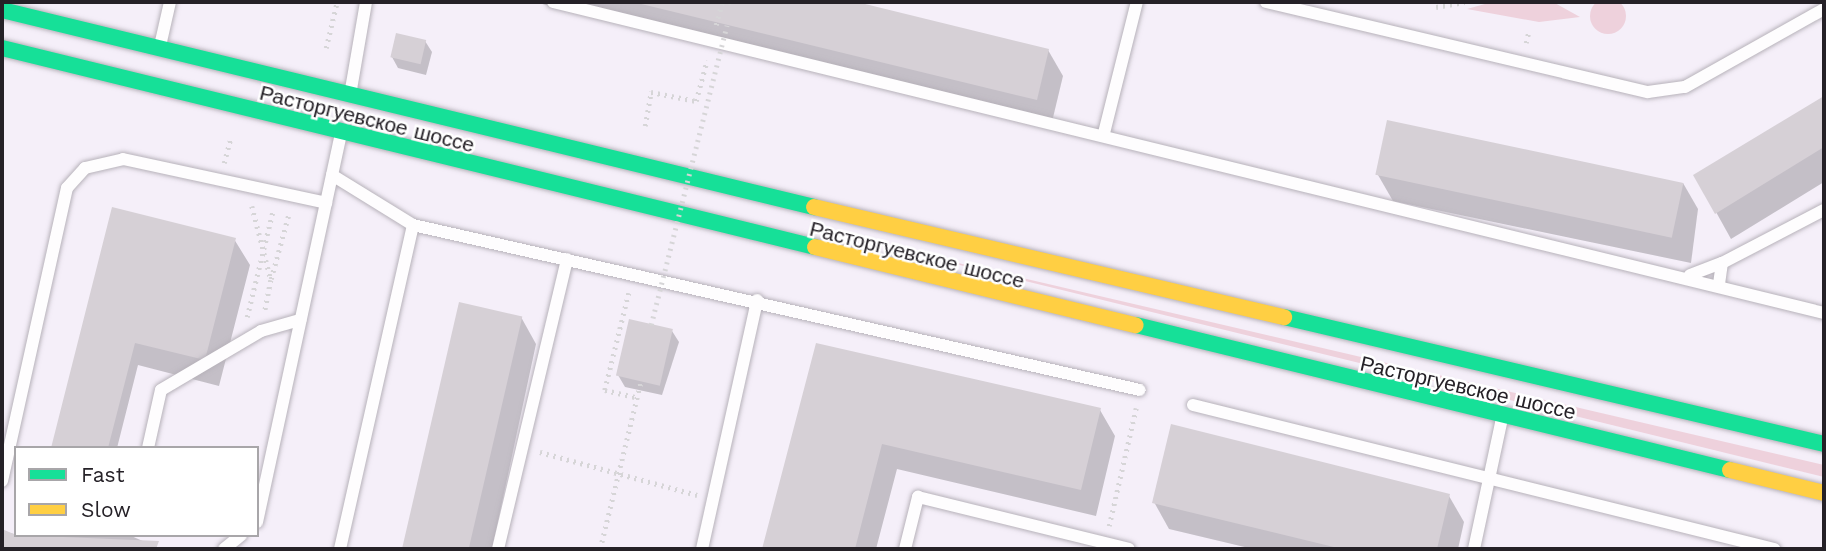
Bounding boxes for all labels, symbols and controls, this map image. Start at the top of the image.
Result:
street label: Расторгуевское шоссе [257,80,477,158]
street label: Расторгуевское шоссе [807,216,1027,294]
street label: Расторгуевское шоссе [1358,351,1578,425]
legend [14,446,259,537]
text: Fast [81,462,125,487]
text: Slow [81,497,131,522]

